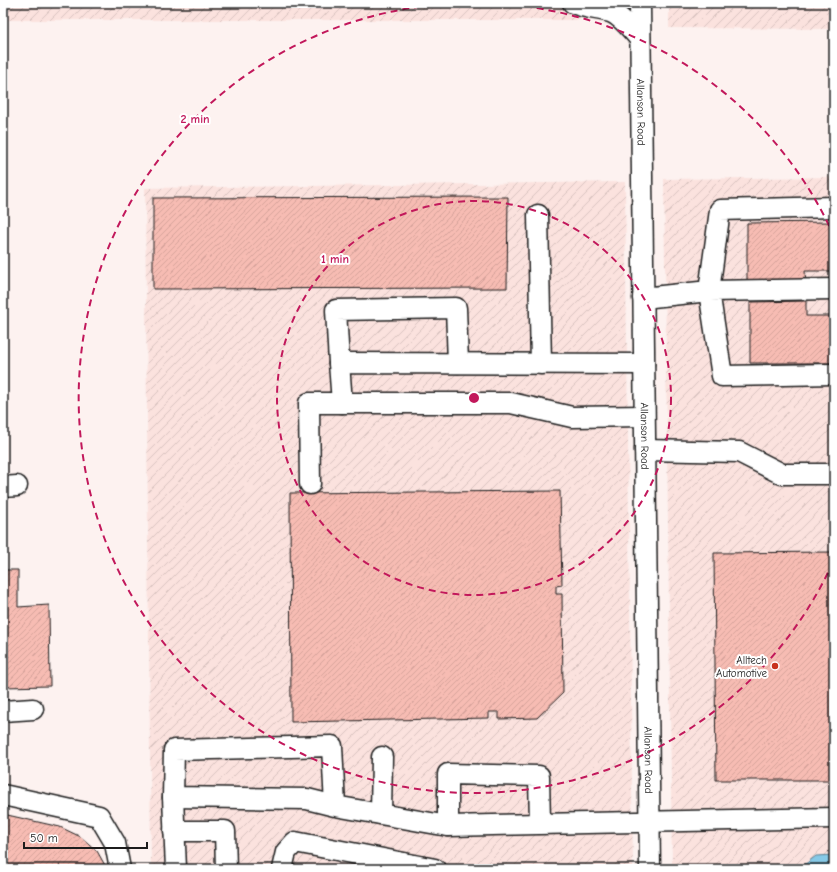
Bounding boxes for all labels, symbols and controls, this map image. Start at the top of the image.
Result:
street label: Allanson Road [634,78,648,146]
text: 2 min [180,112,210,126]
text: 1 min [321,252,349,266]
centre of rings [467,391,481,405]
street label: Allanson Road [638,402,651,470]
place label: Alltech Automotive [716,654,767,680]
marker: Alltech Automotive [770,661,780,671]
street label: Allanson Road [641,726,655,794]
scale bar [24,824,147,850]
text: 50 m [30,831,58,845]

